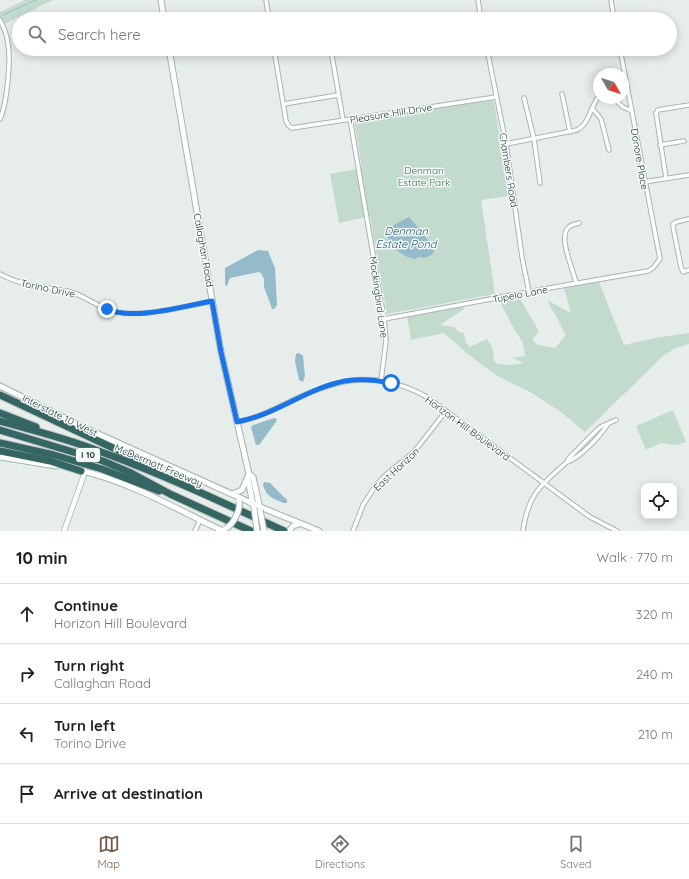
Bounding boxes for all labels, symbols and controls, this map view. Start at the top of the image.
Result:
search box [12,12,677,56]
icon: search [26,23,48,45]
text: Search here [58,25,141,44]
north arrow [593,68,629,104]
street label: Pleasure Hill Drive [349,101,433,126]
street label: Donore Place [628,127,651,191]
street label: Chambers Road [496,132,521,208]
park label: Denman Estate Park [398,164,450,189]
street label: Callaghan Road [191,212,216,288]
water label: Denman Estate Pond [376,224,438,251]
street label: Mockingbird Lane [366,255,391,339]
street label: Torino Drive [19,276,77,301]
street label: Tupelo Lane [491,283,549,306]
route end [98,300,116,318]
route start [382,374,400,392]
street label: Interstate 10 West [20,392,100,440]
street label: Horizon Hill Boulevard [423,393,513,464]
street label: McDermott Freeway [113,441,205,490]
street label: East Horizon [371,445,422,494]
road number: I 10 [76,448,100,462]
map controls [641,483,677,519]
button: locate [641,483,677,519]
text: 10 min [16,547,68,568]
text: Walk · 770 m [597,549,673,565]
text: Continue [54,596,118,615]
icon: ahead [16,603,38,625]
text: 320 m [636,606,673,622]
text: Horizon Hill Boulevard [54,615,187,631]
text: Turn right [54,656,125,675]
icon: right [16,663,38,685]
text: 240 m [636,666,673,682]
text: Callaghan Road [54,675,151,691]
text: Turn left [54,716,116,735]
icon: left [16,723,38,745]
text: 210 m [638,726,673,742]
text: Torino Drive [54,735,126,751]
icon: arrive [16,783,38,805]
text: Arrive at destination [54,784,203,803]
tab: Map [97,833,120,871]
tab: Directions [315,833,365,871]
tab: Saved [560,833,592,871]

